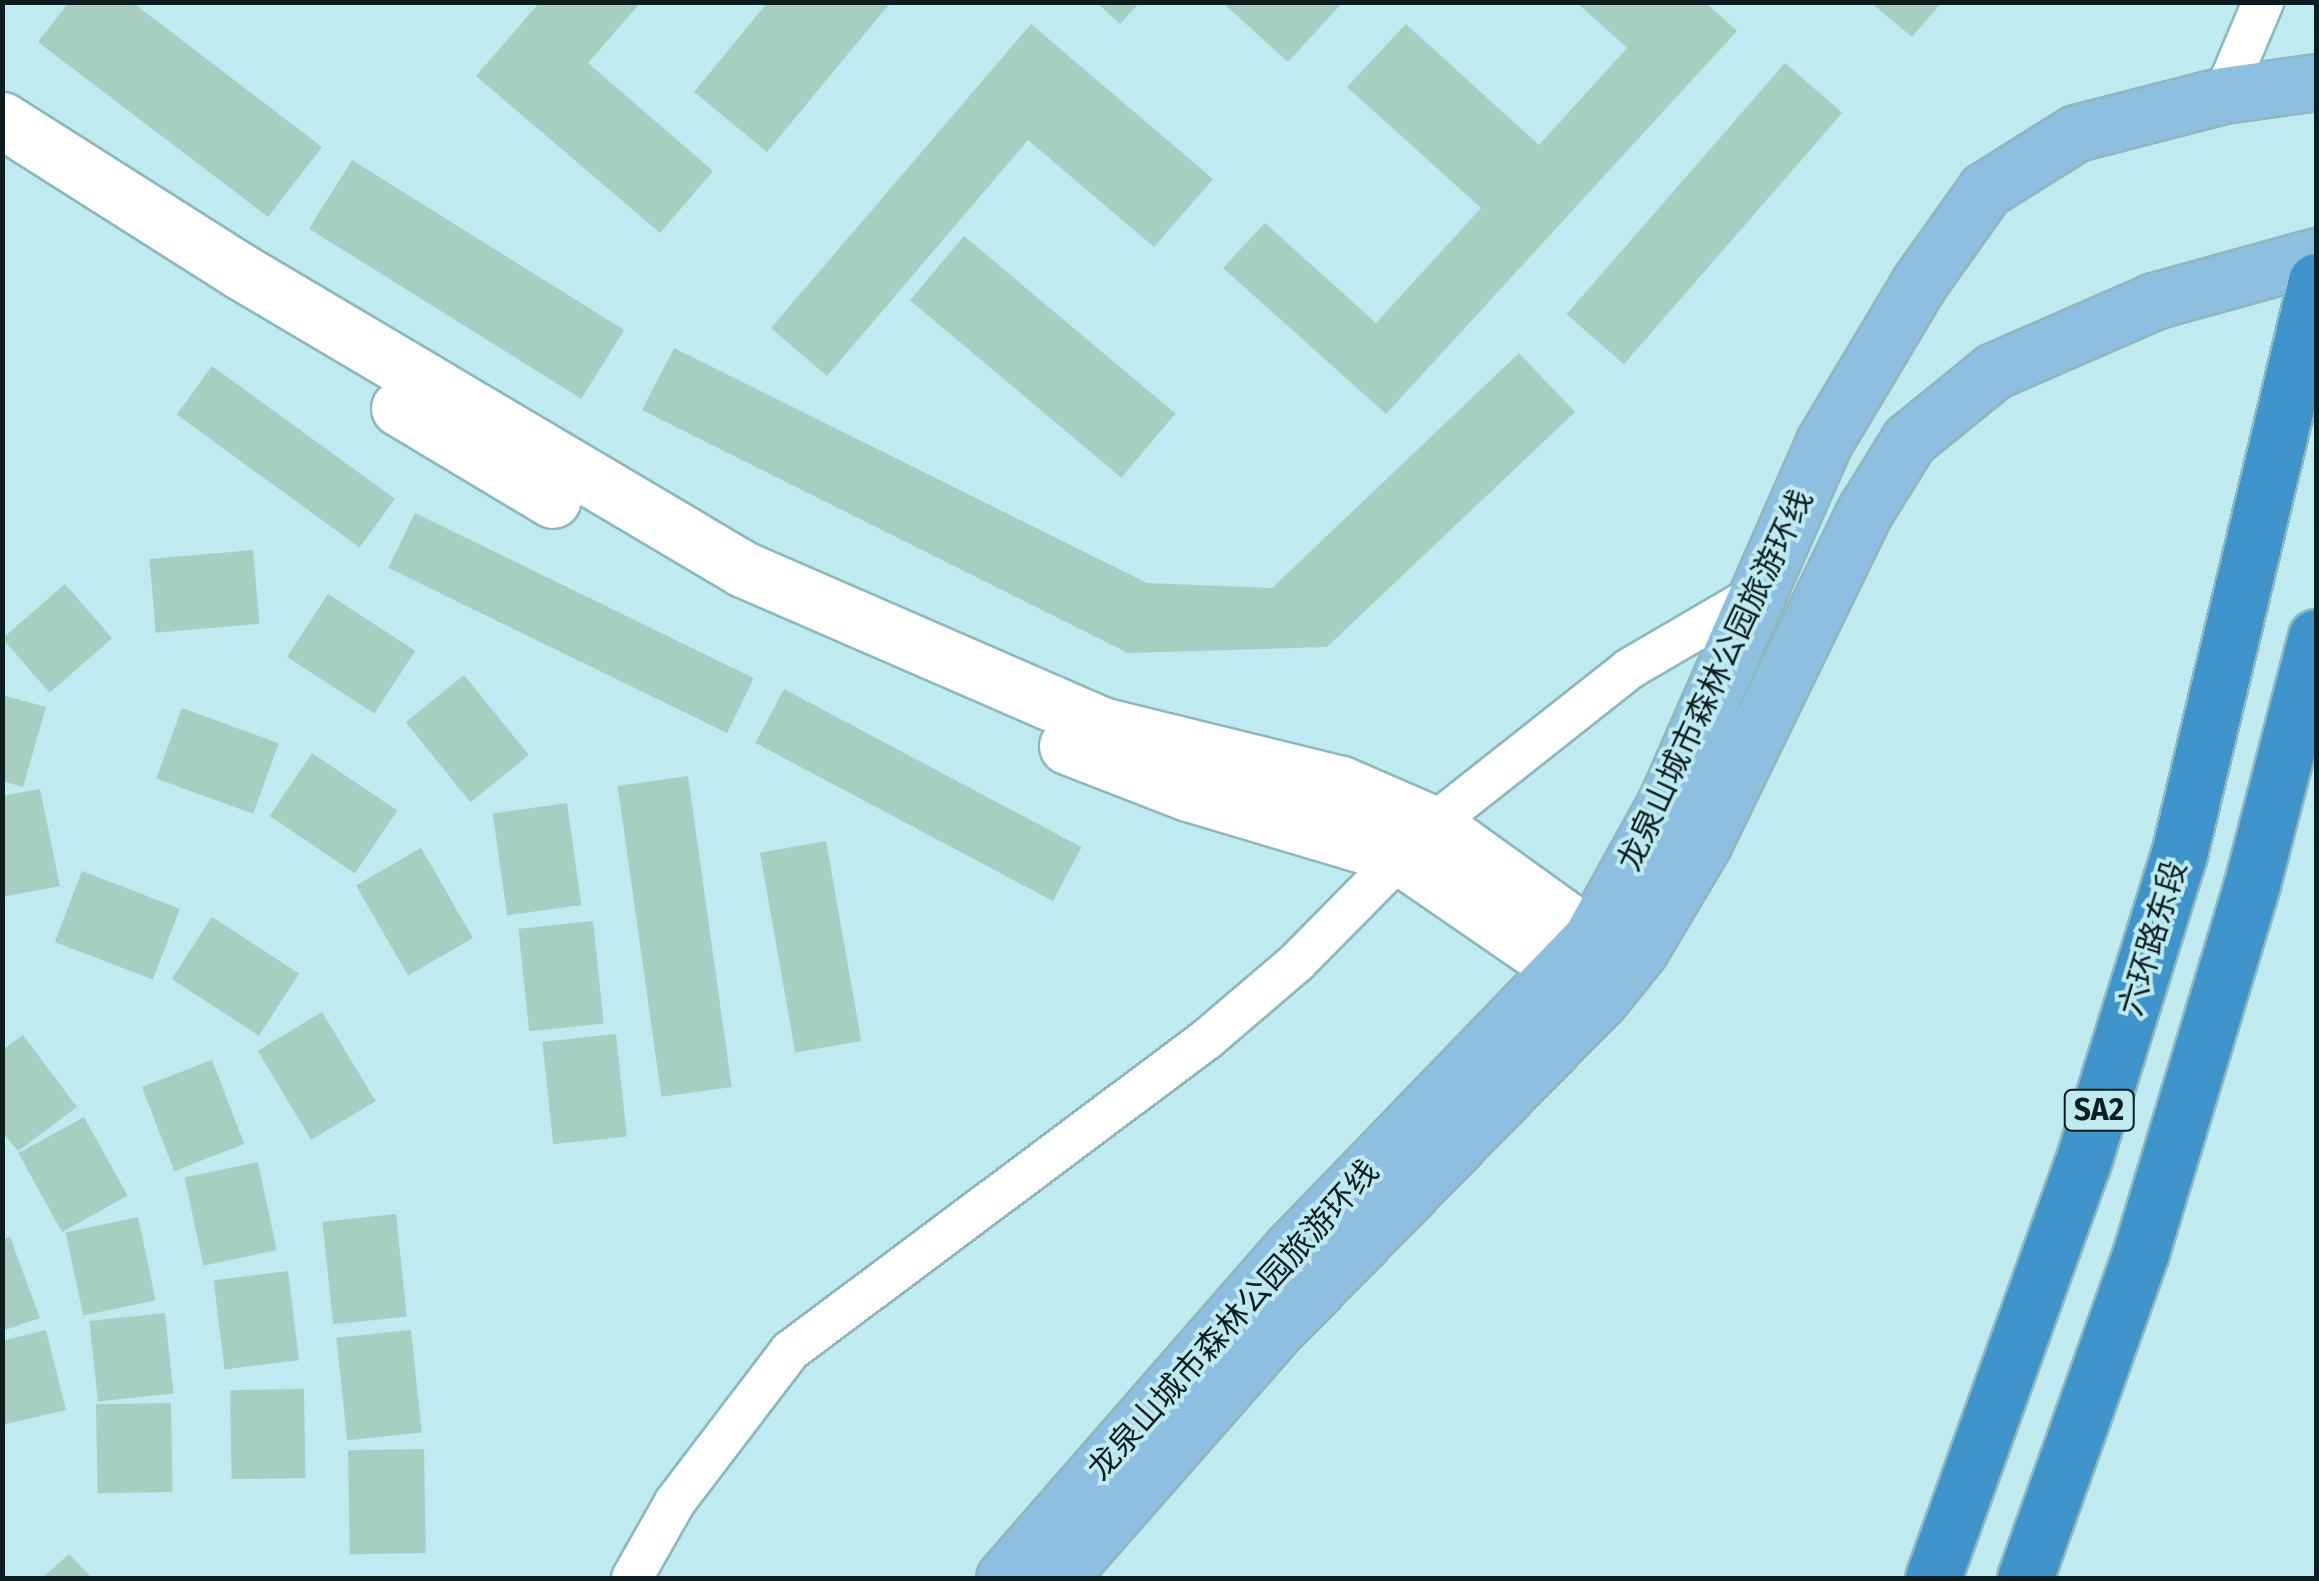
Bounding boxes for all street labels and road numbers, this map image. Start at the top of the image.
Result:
street label: 龙泉山城市森林公园旅游环线 [1610,483,1820,877]
street label: 六环路东段 [2111,856,2195,1020]
road number: SA2 [2062,1085,2136,1135]
street label: 龙泉山城市森林公园旅游环线 [1080,1153,1386,1487]

